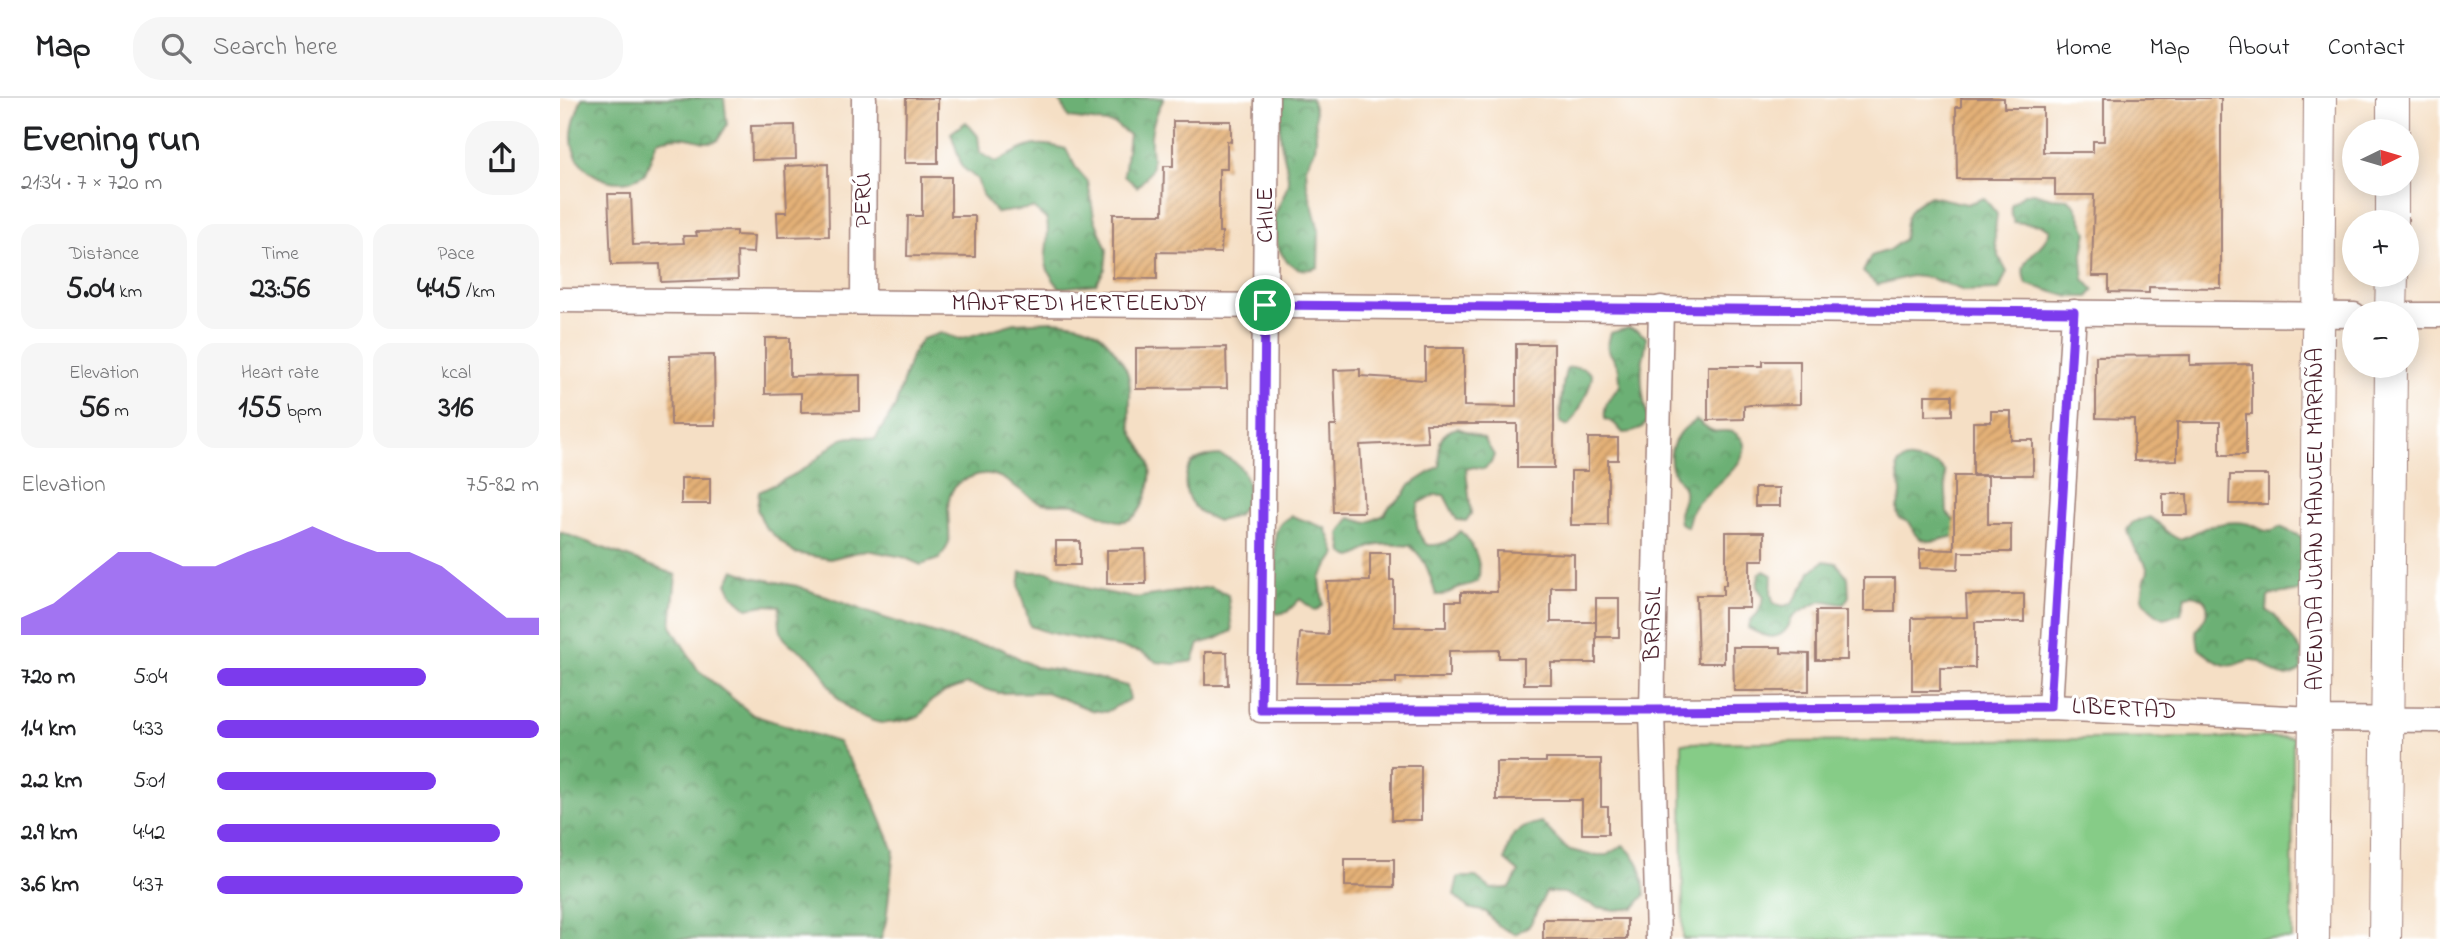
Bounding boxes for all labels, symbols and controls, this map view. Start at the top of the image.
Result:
search box [133,17,623,80]
text: Map [35,24,91,72]
icon: search [157,29,195,67]
text: Search here [213,29,337,67]
text: Home [2056,31,2112,66]
text: Map [2150,31,2190,66]
text: About [2228,31,2290,66]
text: Contact [2328,31,2405,66]
text: Evening run [21,113,200,169]
north arrow [2342,119,2418,196]
map controls [2342,119,2419,378]
button: share [465,121,539,195]
text: 21:34 · 7 × 720 m [21,167,162,200]
street label: PERÚ [847,172,882,228]
street label: CHILE [1249,187,1284,243]
button: + [2342,210,2419,287]
text: Distance [69,241,139,268]
text: Time [261,241,299,268]
text: Pace [437,241,475,268]
text: 5.04 [66,268,114,312]
text: 23:56 [250,268,310,312]
text: 4:45 [417,268,461,312]
pin [1235,275,1295,335]
text: km [114,279,142,306]
text: /km [461,279,495,306]
icon: arrive [1246,286,1284,324]
street label: MANFREDI HERTELENDY [952,287,1206,322]
button: − [2342,301,2419,378]
street label: AVENIDA JUAN MANUEL MARAÑA [2299,347,2334,691]
text: Elevation [69,360,139,387]
text: Heart rate [241,360,319,387]
text: kcal [441,360,471,387]
text: 56 [79,387,109,431]
text: 155 [238,387,282,431]
text: 316 [438,387,474,431]
text: m [109,398,129,425]
text: bpm [282,398,322,425]
text: Elevation [21,469,106,502]
text: 75–82 m [466,469,539,502]
street label: BRASIL [1636,587,1672,662]
text: 720 m [21,661,75,694]
text: 5:04 [133,661,168,694]
street label: LIBERTAD [2071,690,2177,730]
text: 1.4 km [21,713,76,746]
text: 4:33 [133,713,163,746]
text: 2.2 km [21,765,82,798]
text: 5:01 [133,765,165,798]
text: 2.9 km [21,817,78,850]
text: 4:42 [133,817,165,850]
text: 3.6 km [21,869,79,902]
text: 4:37 [133,869,163,902]

